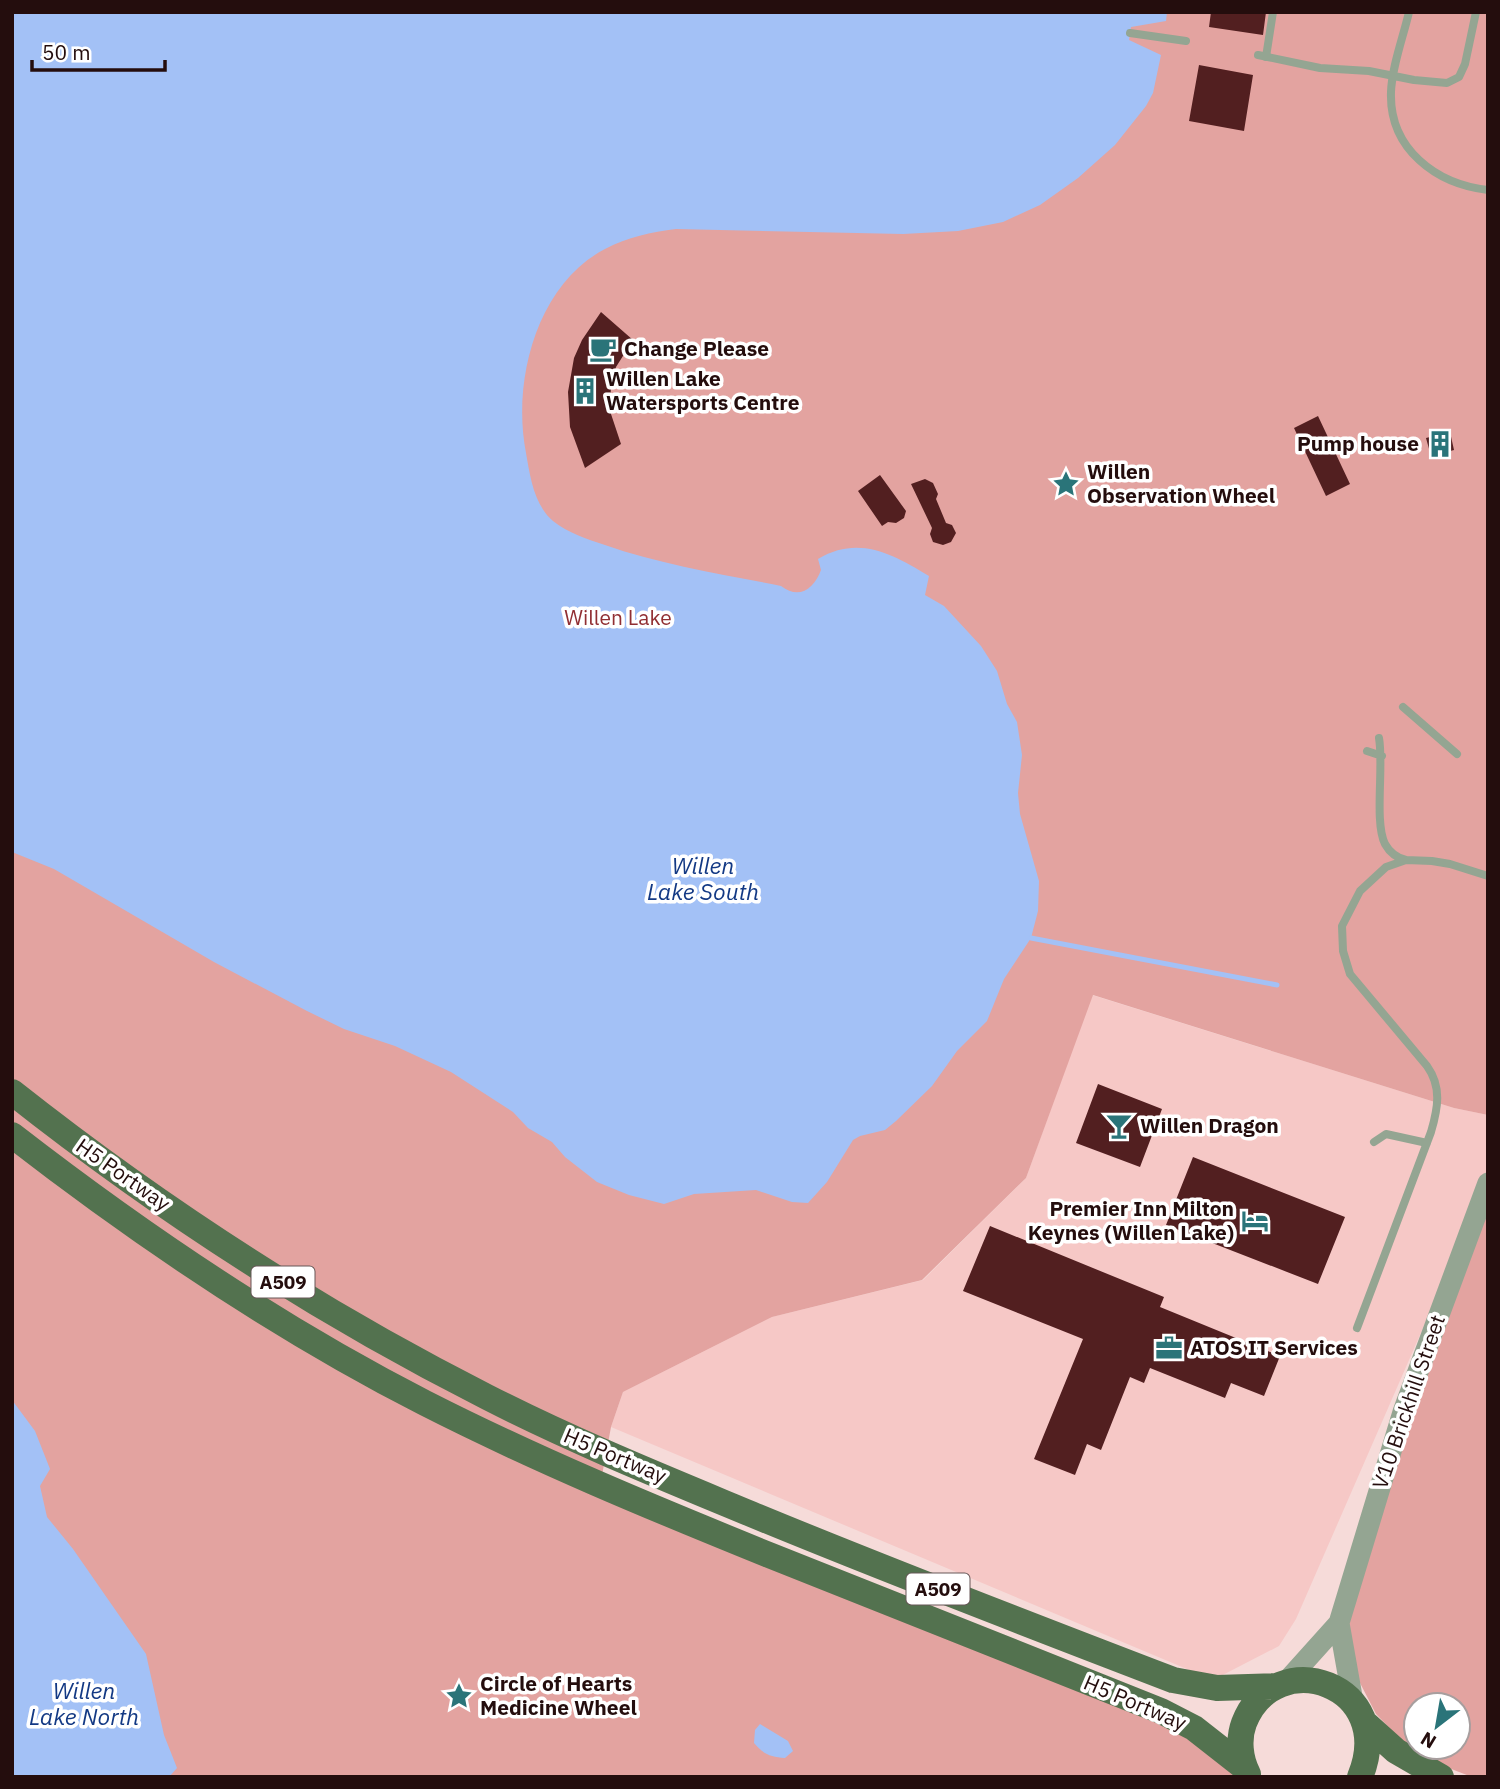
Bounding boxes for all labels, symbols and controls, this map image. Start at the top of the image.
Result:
scale bar [32,28,164,72]
text: 50 m [42,38,91,66]
cafe icon: Change Please [588,334,618,364]
place label: Change Please [624,334,769,362]
place label: Willen Lake Watersports Centre [606,364,800,416]
building icon: Willen Lake Watersports Centre [570,376,600,406]
place label: Pump house [1297,429,1419,457]
building icon: Pump house [1425,429,1455,459]
place label: Willen Observation Wheel [1087,457,1275,509]
place icon: Willen Observation Wheel [1051,469,1081,499]
park label: Willen Lake [564,603,672,631]
water label: Willen Lake South [647,850,759,906]
bar icon: Willen Dragon [1104,1111,1134,1141]
place label: Willen Dragon [1140,1111,1279,1139]
street label: H5 Portway [71,1131,177,1217]
place label: Premier Inn Milton Keynes (Willen Lake) [1028,1194,1234,1246]
hotel icon: Premier Inn Milton Keynes (Willen Lake) [1240,1206,1270,1236]
road number: A509 [252,1266,314,1298]
street label: V10 Brickhill Street [1365,1311,1451,1492]
office icon: ATOS IT Services [1154,1333,1184,1363]
place label: ATOS IT Services [1190,1333,1358,1361]
street label: H5 Portway [560,1421,672,1489]
road number: A509 [906,1574,970,1604]
street label: H5 Portway [1080,1668,1192,1736]
place label: Circle of Hearts Medicine Wheel [480,1669,637,1721]
water label: Willen Lake North [29,1675,139,1731]
place icon: Circle of Hearts Medicine Wheel [444,1681,474,1711]
north arrow [1402,1691,1472,1761]
text: N [1416,1727,1440,1754]

